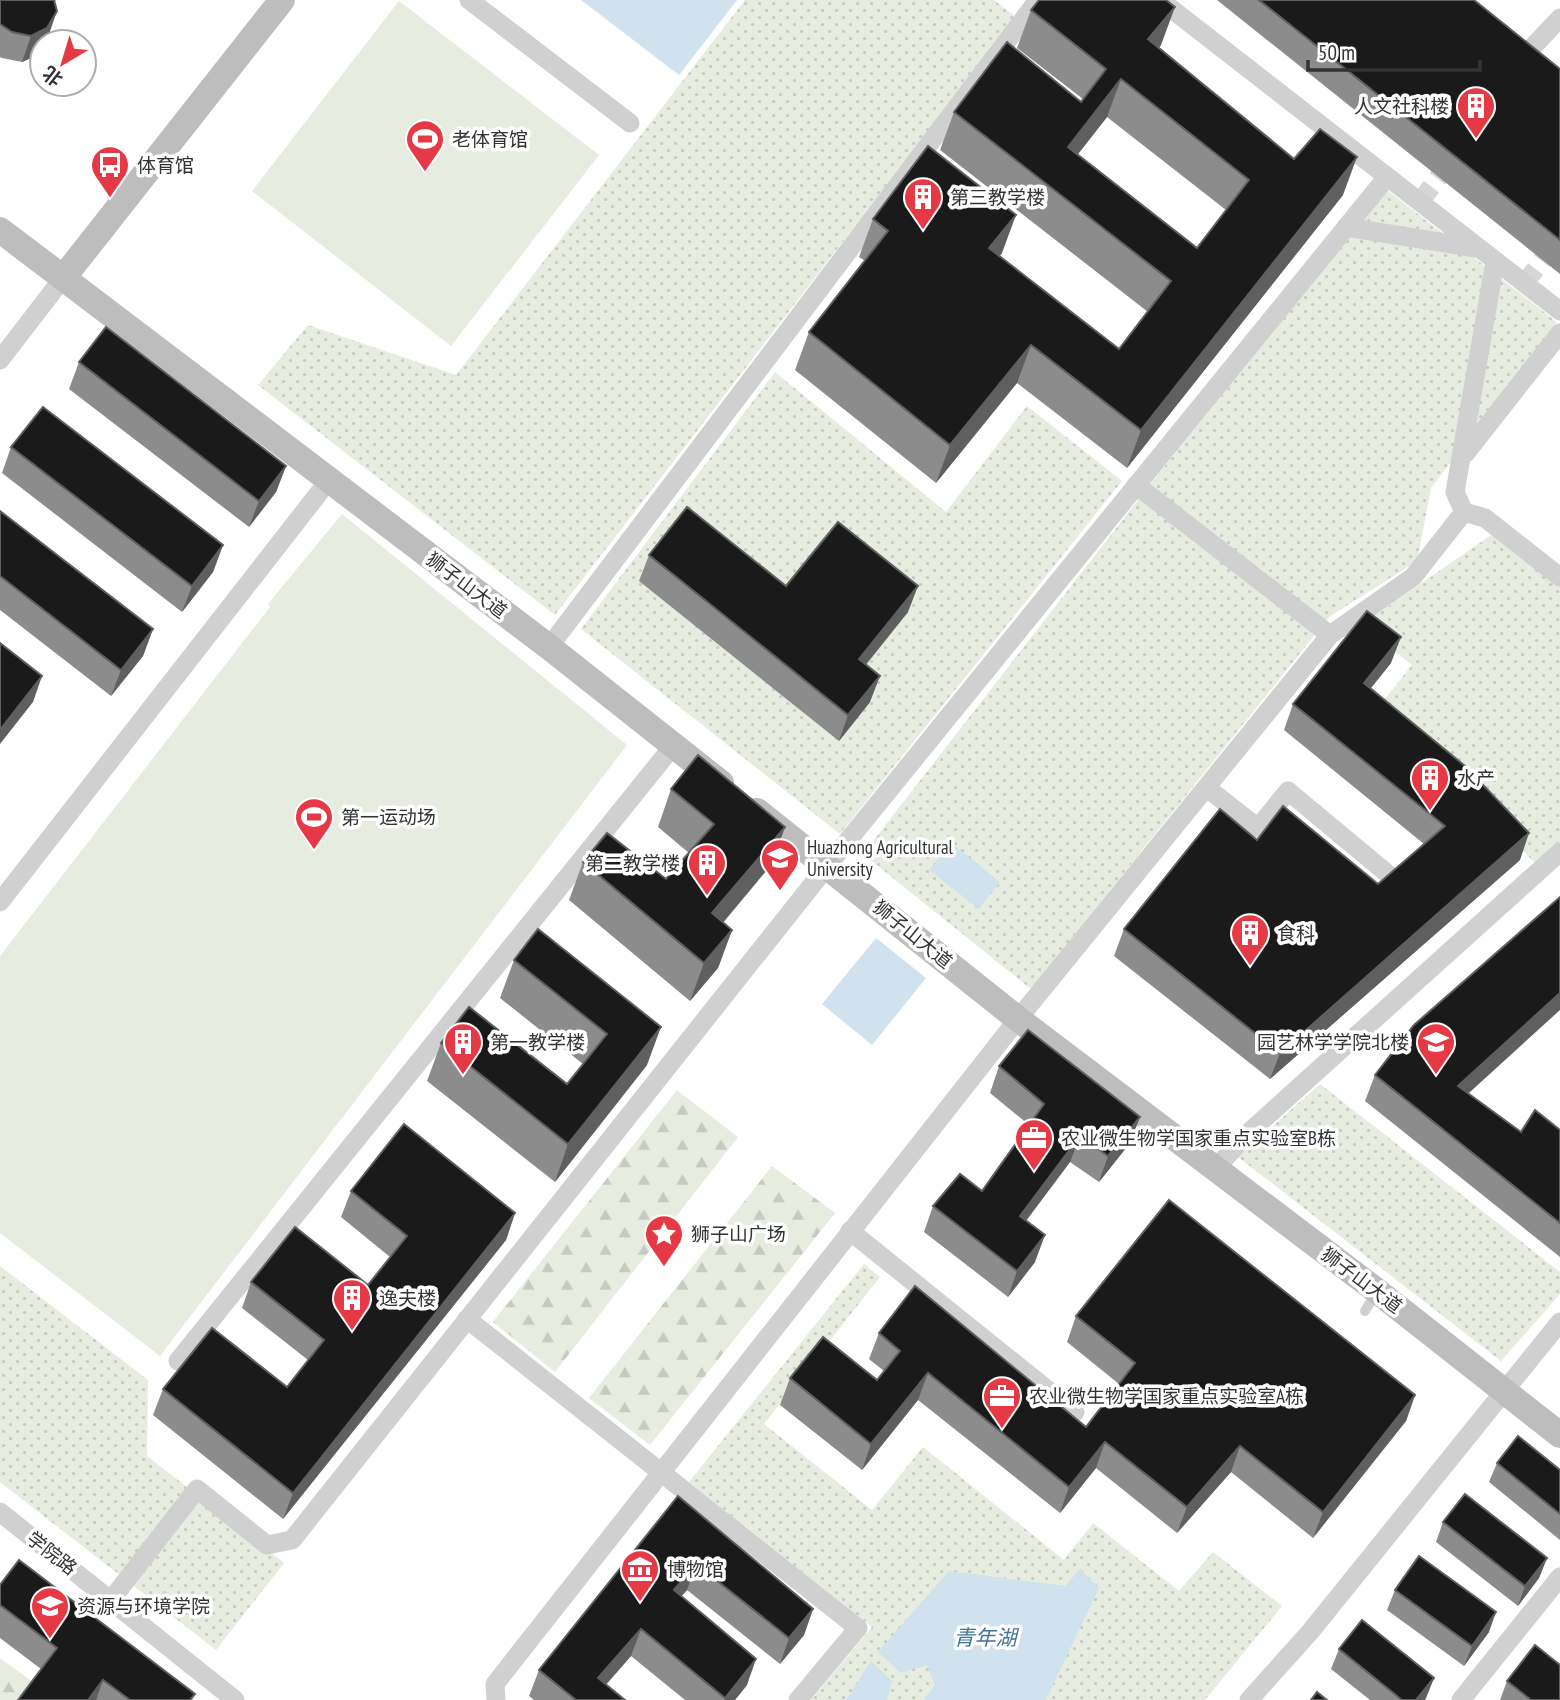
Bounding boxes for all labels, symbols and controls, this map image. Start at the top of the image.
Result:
north arrow [28,28,98,98]
scale bar [1308,28,1480,72]
text: 50 m [1318,39,1355,66]
text: 北 [38,61,67,92]
building icon: 人文社科楼 [1455,85,1497,140]
place label: 人文社科楼 [1354,94,1449,118]
sports icon: 老体育馆 [404,118,446,173]
place label: 老体育馆 [452,127,528,151]
bus stop icon: 体育馆 [89,144,131,199]
place label: 体育馆 [137,153,194,177]
building icon: 第三教学楼 [902,176,944,231]
place label: 第三教学楼 [950,185,1045,209]
street label: 狮子山大道 [422,547,512,623]
building icon: 水产 [1409,757,1451,812]
place label: 水产 [1457,766,1495,790]
sports icon: 第一运动场 [293,796,335,851]
place label: 第一运动场 [341,805,436,829]
place label: Huazhong Agricultural University [807,835,954,881]
school or university icon: Huazhong Agricultural University [759,837,801,892]
building icon: 第二教学楼 [686,842,728,897]
place label: 第二教学楼 [585,851,680,875]
street label: 狮子山大道 [869,895,957,973]
building icon: 食科 [1229,912,1271,967]
place label: 食科 [1277,921,1315,945]
building icon: 第一教学楼 [442,1021,484,1076]
school or university icon: 园艺林学学院北楼 [1415,1021,1457,1076]
place label: 第一教学楼 [490,1030,585,1054]
place label: 园艺林学学院北楼 [1257,1030,1409,1054]
office icon: 农业微生物学国家重点实验室B栋 [1013,1117,1055,1172]
place label: 农业微生物学国家重点实验室B栋 [1061,1126,1336,1150]
place icon: 狮子山广场 [643,1213,685,1268]
place label: 狮子山广场 [691,1222,786,1246]
street label: 狮子山大道 [1317,1242,1407,1318]
building icon: 逸夫楼 [331,1277,373,1332]
place label: 逸夫楼 [379,1286,436,1310]
office icon: 农业微生物学国家重点实验室A栋 [981,1375,1023,1430]
place label: 农业微生物学国家重点实验室A栋 [1029,1384,1304,1408]
street label: 学院路 [22,1526,82,1580]
museum icon: 博物馆 [619,1548,661,1603]
place label: 博物馆 [667,1557,724,1581]
school or university icon: 资源与环境学院 [29,1585,71,1640]
place label: 资源与环境学院 [77,1594,210,1618]
water label: 青年湖 [954,1624,1019,1651]

